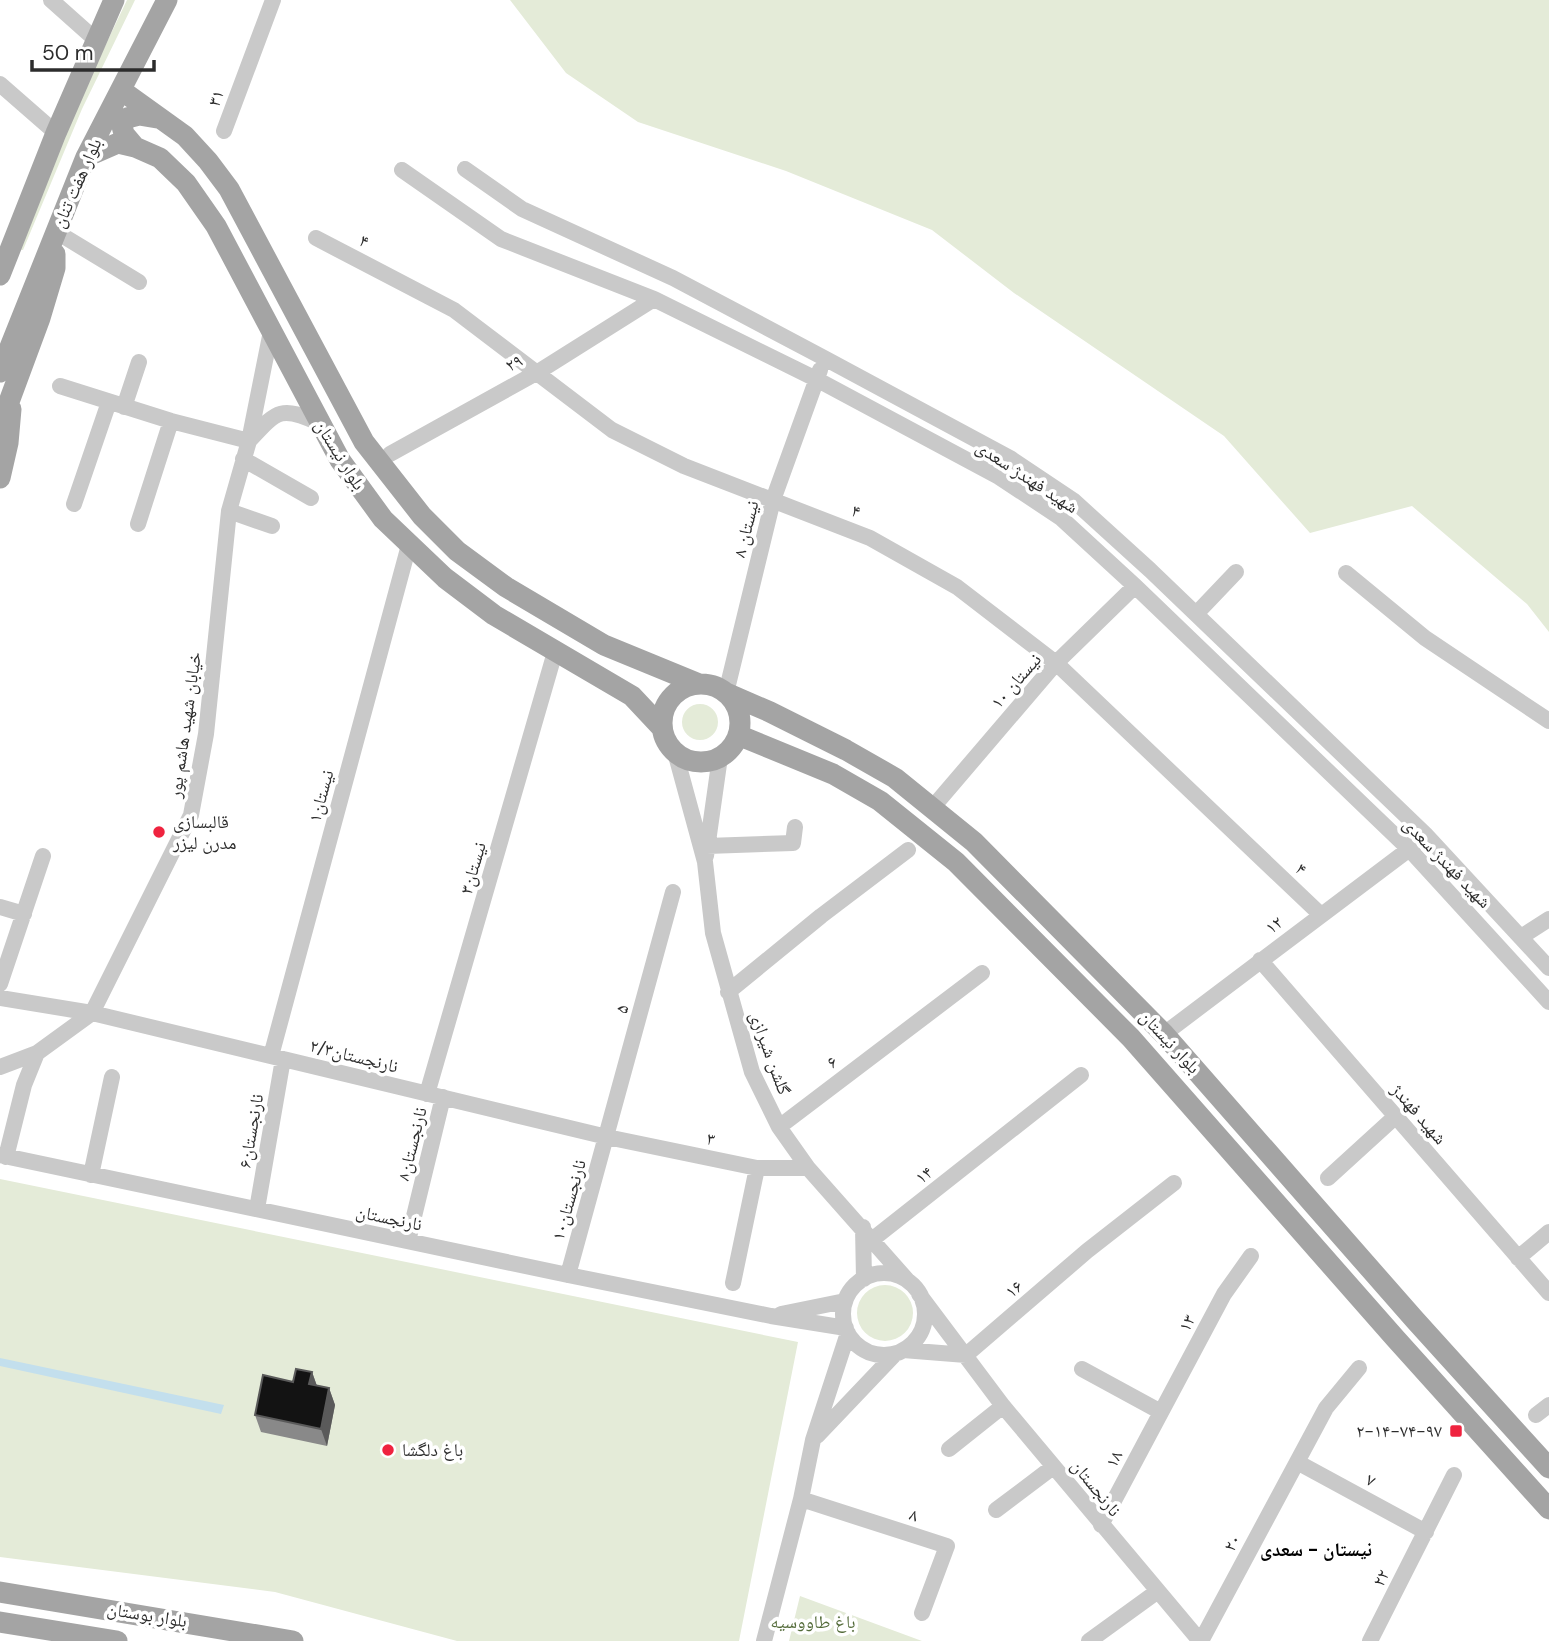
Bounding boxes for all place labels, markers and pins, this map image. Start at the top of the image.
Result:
place label: قالبسازی مدرن لیزر [172,810,237,855]
marker: قالبسازی مدرن لیزر [151,824,167,840]
place label: ۲-۱۴-۷۴-۹۷ [1356,1419,1442,1443]
marker: ۲-۱۴-۷۴-۹۷ [1448,1423,1464,1439]
place label: باغ دلگشا [402,1438,463,1462]
marker: باغ دلگشا [380,1442,396,1458]

